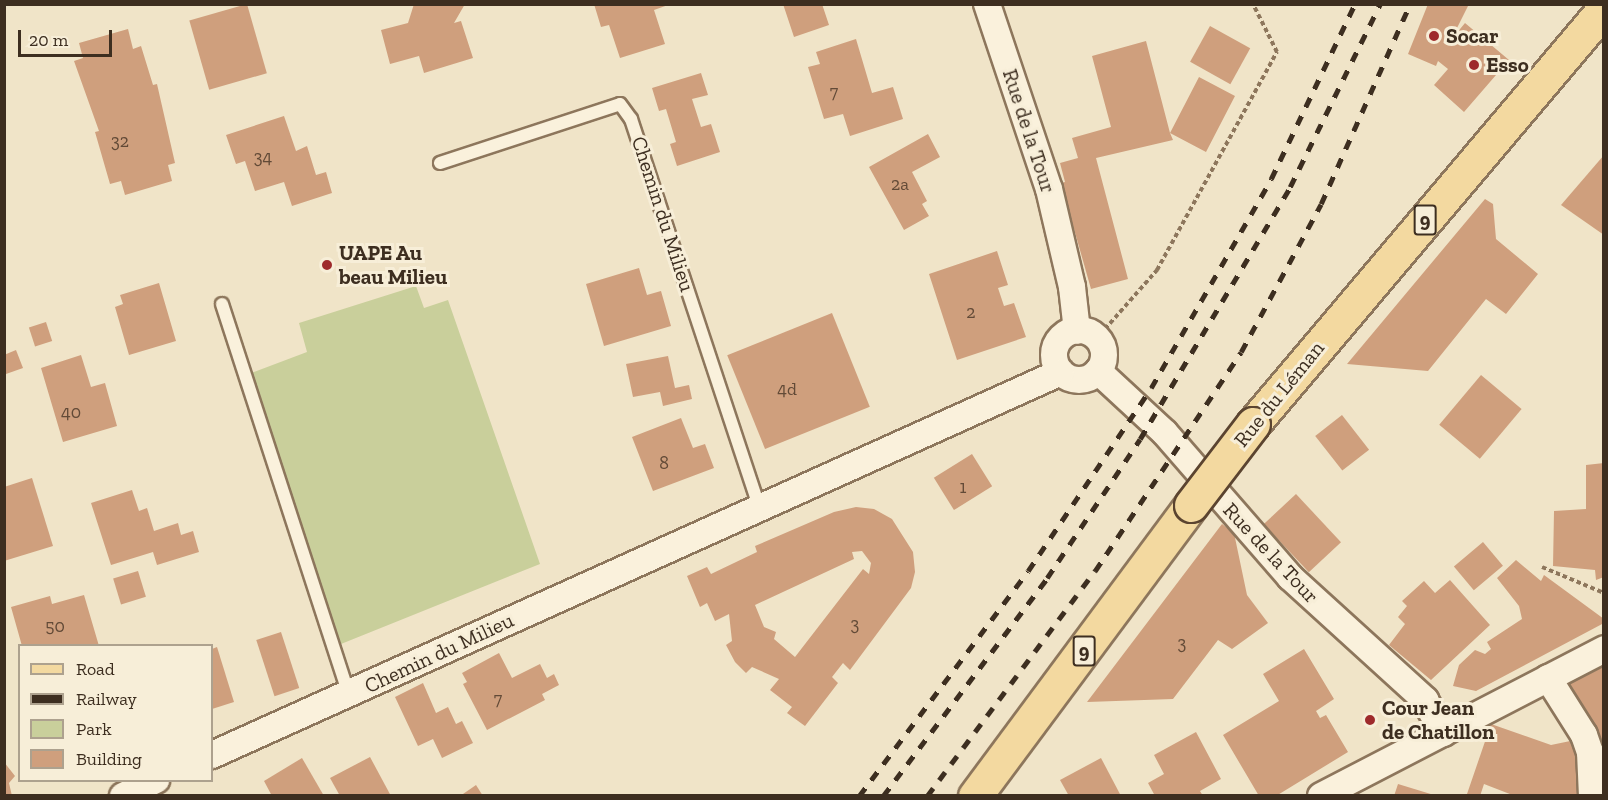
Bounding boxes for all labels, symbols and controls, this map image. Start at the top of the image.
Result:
scale bar [21,18,116,56]
place label: Socar [1446,23,1498,49]
text: 20 m [29,29,68,51]
marker: Socar [1427,29,1441,43]
place label: Esso [1486,52,1529,78]
marker: Esso [1467,58,1481,72]
street label: Rue de la Tour [997,66,1061,196]
house number: 7 [830,81,838,103]
house number: 32 [111,130,129,152]
street label: Chemin du Milieu [626,133,700,295]
house number: 34 [254,146,272,168]
house number: 2a [891,173,909,195]
road number: 9 [1413,203,1437,237]
place label: UAPE Au beau Milieu [339,240,447,290]
marker: UAPE Au beau Milieu [320,258,334,272]
house number: 2 [966,301,976,323]
street label: Rue du Léman [1229,336,1329,452]
house number: 4d [777,378,797,400]
house number: 40 [61,401,81,423]
house number: 8 [659,452,669,474]
house number: 1 [960,476,966,498]
street label: Rue de la Tour [1218,497,1324,609]
street label: Chemin du Milieu [360,607,518,699]
house number: 3 [851,613,859,635]
house number: 50 [45,615,65,637]
house number: 3 [1178,632,1186,654]
road number: 9 [1072,634,1096,668]
legend [18,644,213,782]
text: Road [76,658,115,680]
text: Railway [76,688,137,710]
house number: 7 [494,688,502,710]
place label: Cour Jean de Chatillon [1382,695,1494,745]
marker: Cour Jean de Chatillon [1363,713,1377,727]
text: Park [76,718,112,740]
text: Building [76,748,142,770]

